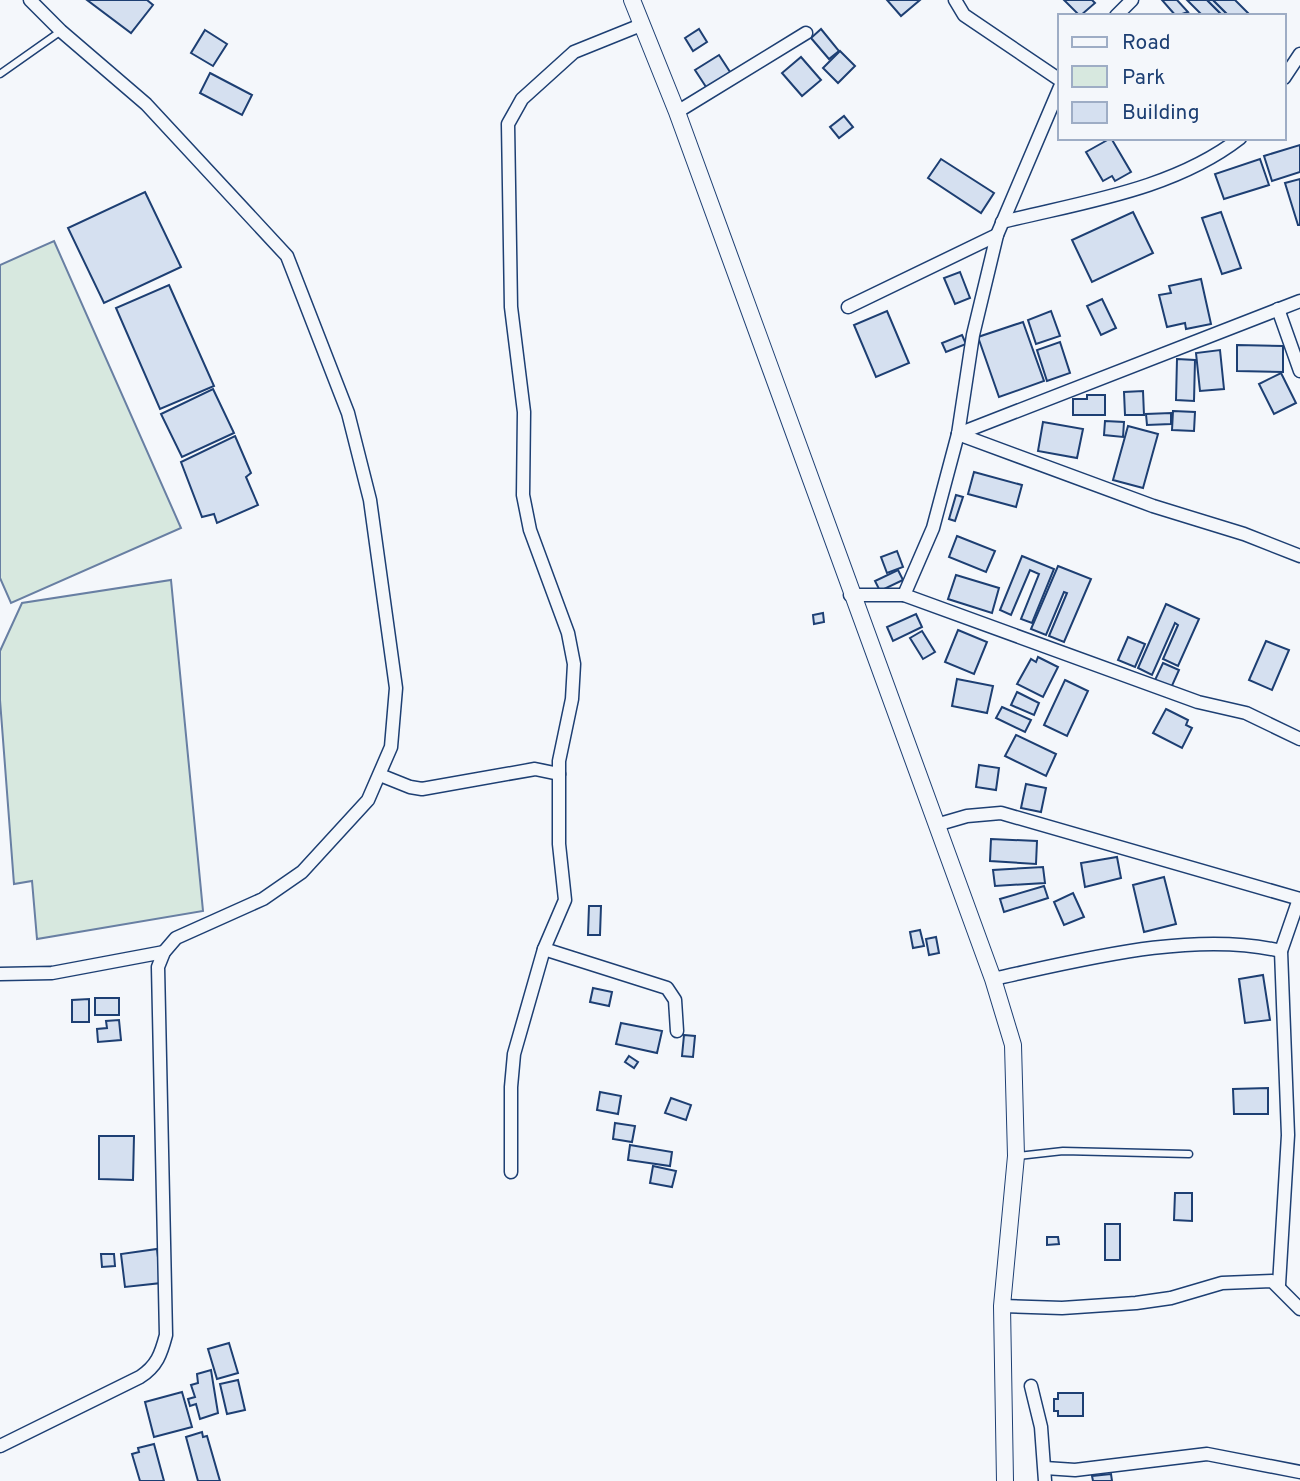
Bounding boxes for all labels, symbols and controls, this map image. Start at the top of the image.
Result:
legend [1058,14,1286,140]
text: Road [1122,30,1171,57]
text: Park [1122,65,1165,92]
text: Building [1122,100,1200,127]

